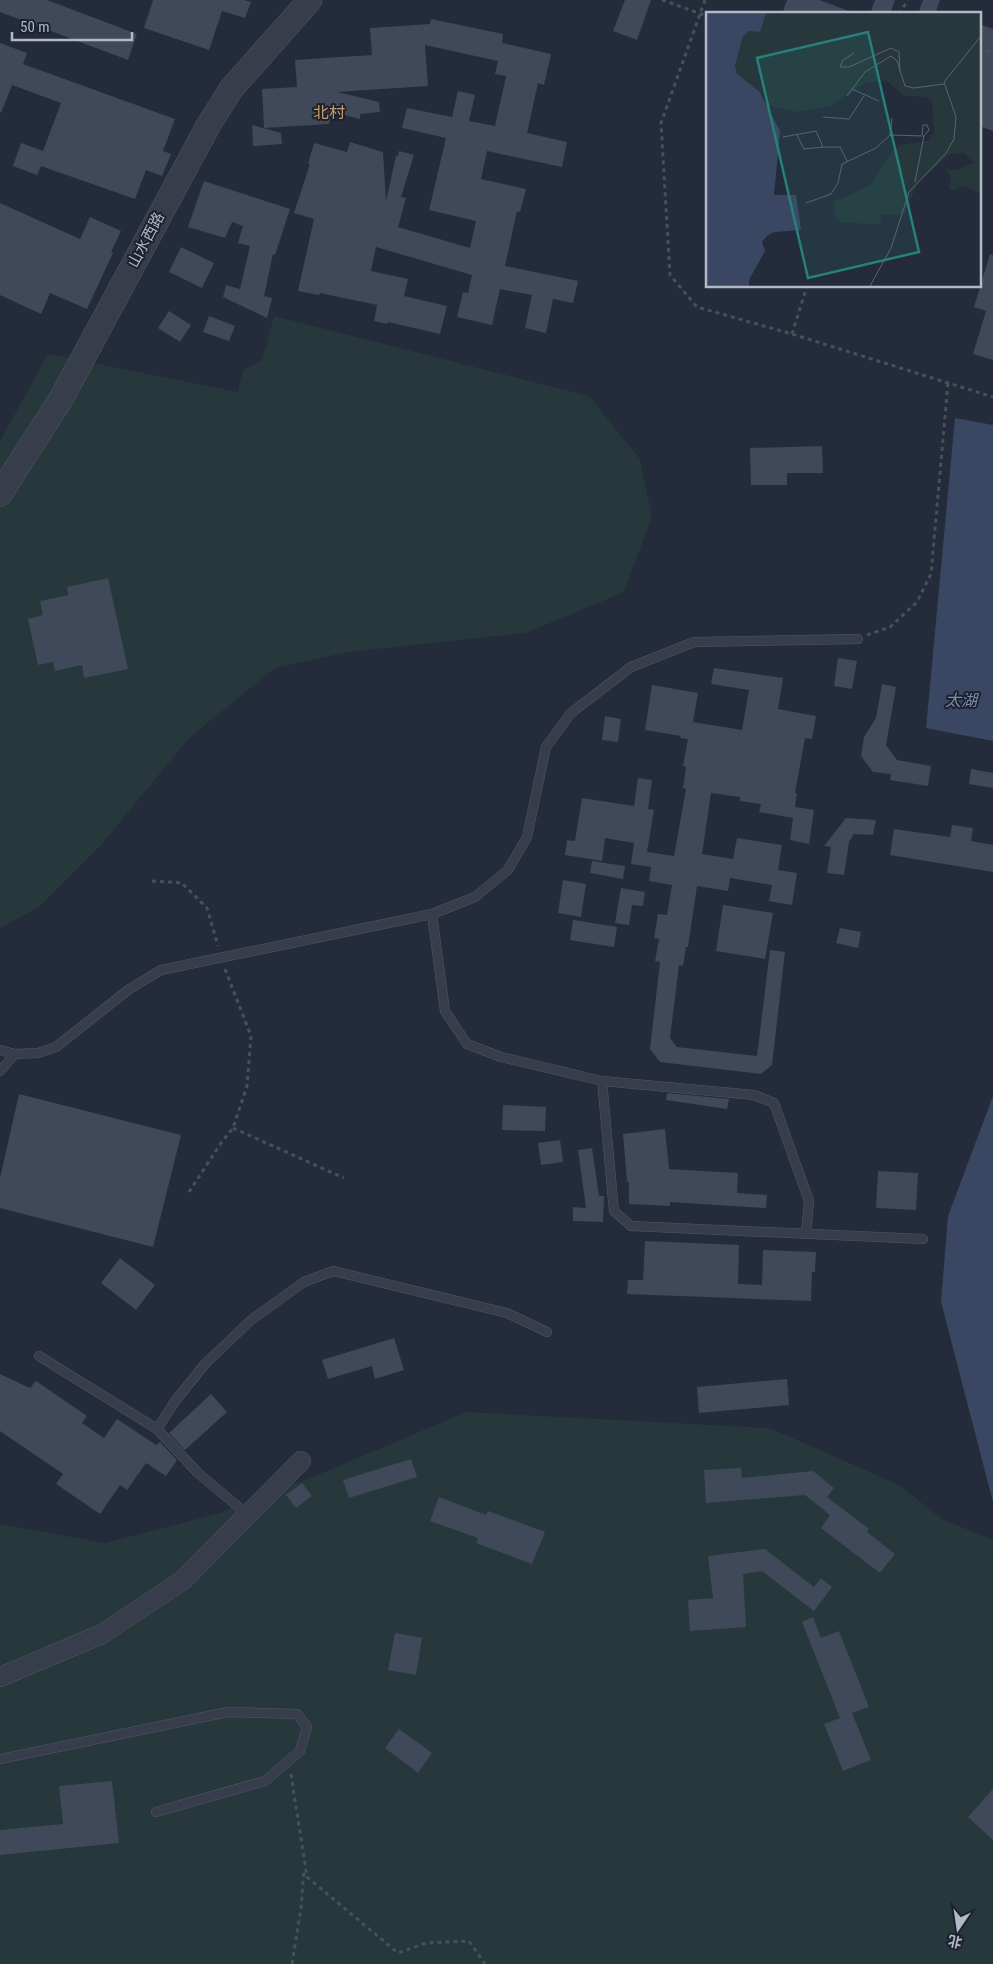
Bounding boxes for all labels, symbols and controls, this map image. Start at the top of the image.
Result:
scale bar [12,10,132,42]
inset map [706,12,980,288]
text: 50 m [20,18,50,36]
district label: 北村 [313,103,345,122]
street label: 山水西路 [124,209,168,271]
water label: 太湖 [945,691,980,710]
north arrow [933,1904,983,1954]
text: 北 [946,1932,964,1951]

